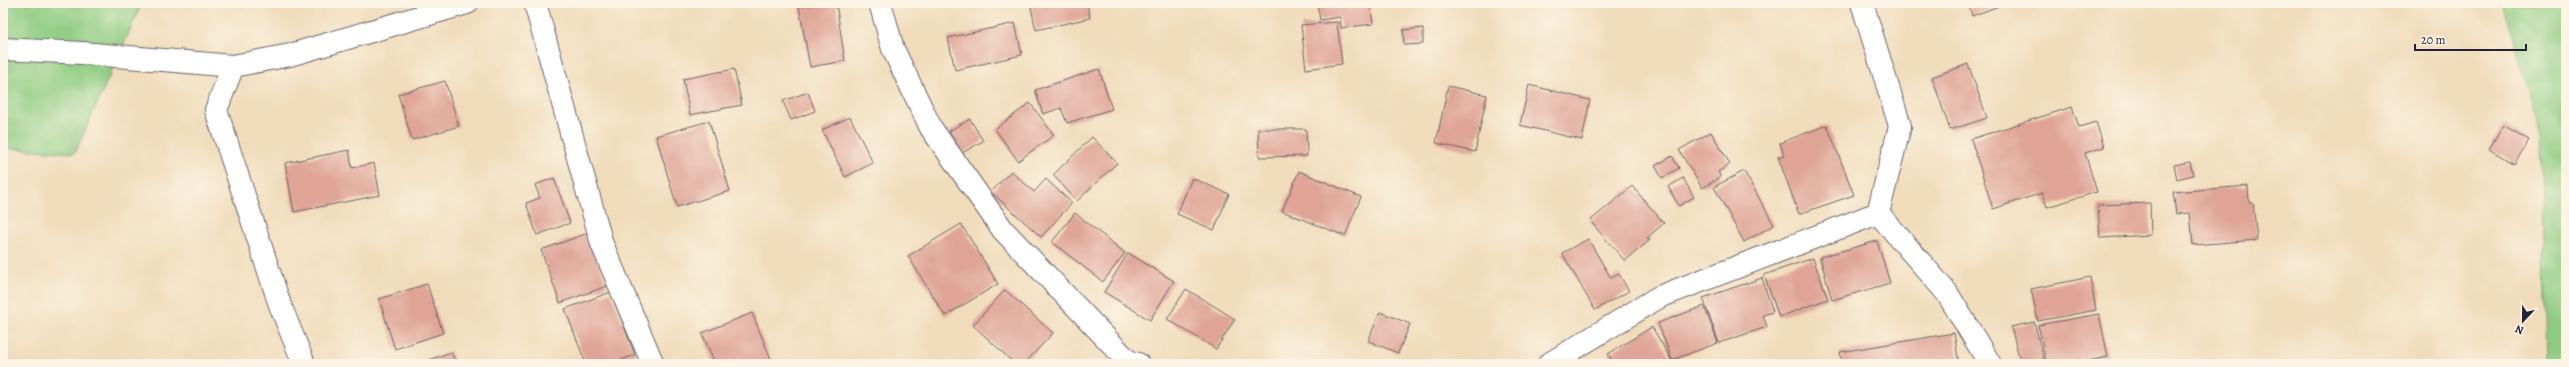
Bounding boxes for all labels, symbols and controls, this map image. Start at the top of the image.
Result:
scale bar [2415,26,2526,52]
text: 20 m [2421,32,2445,48]
north arrow [2503,301,2543,341]
text: N [2513,321,2526,338]

